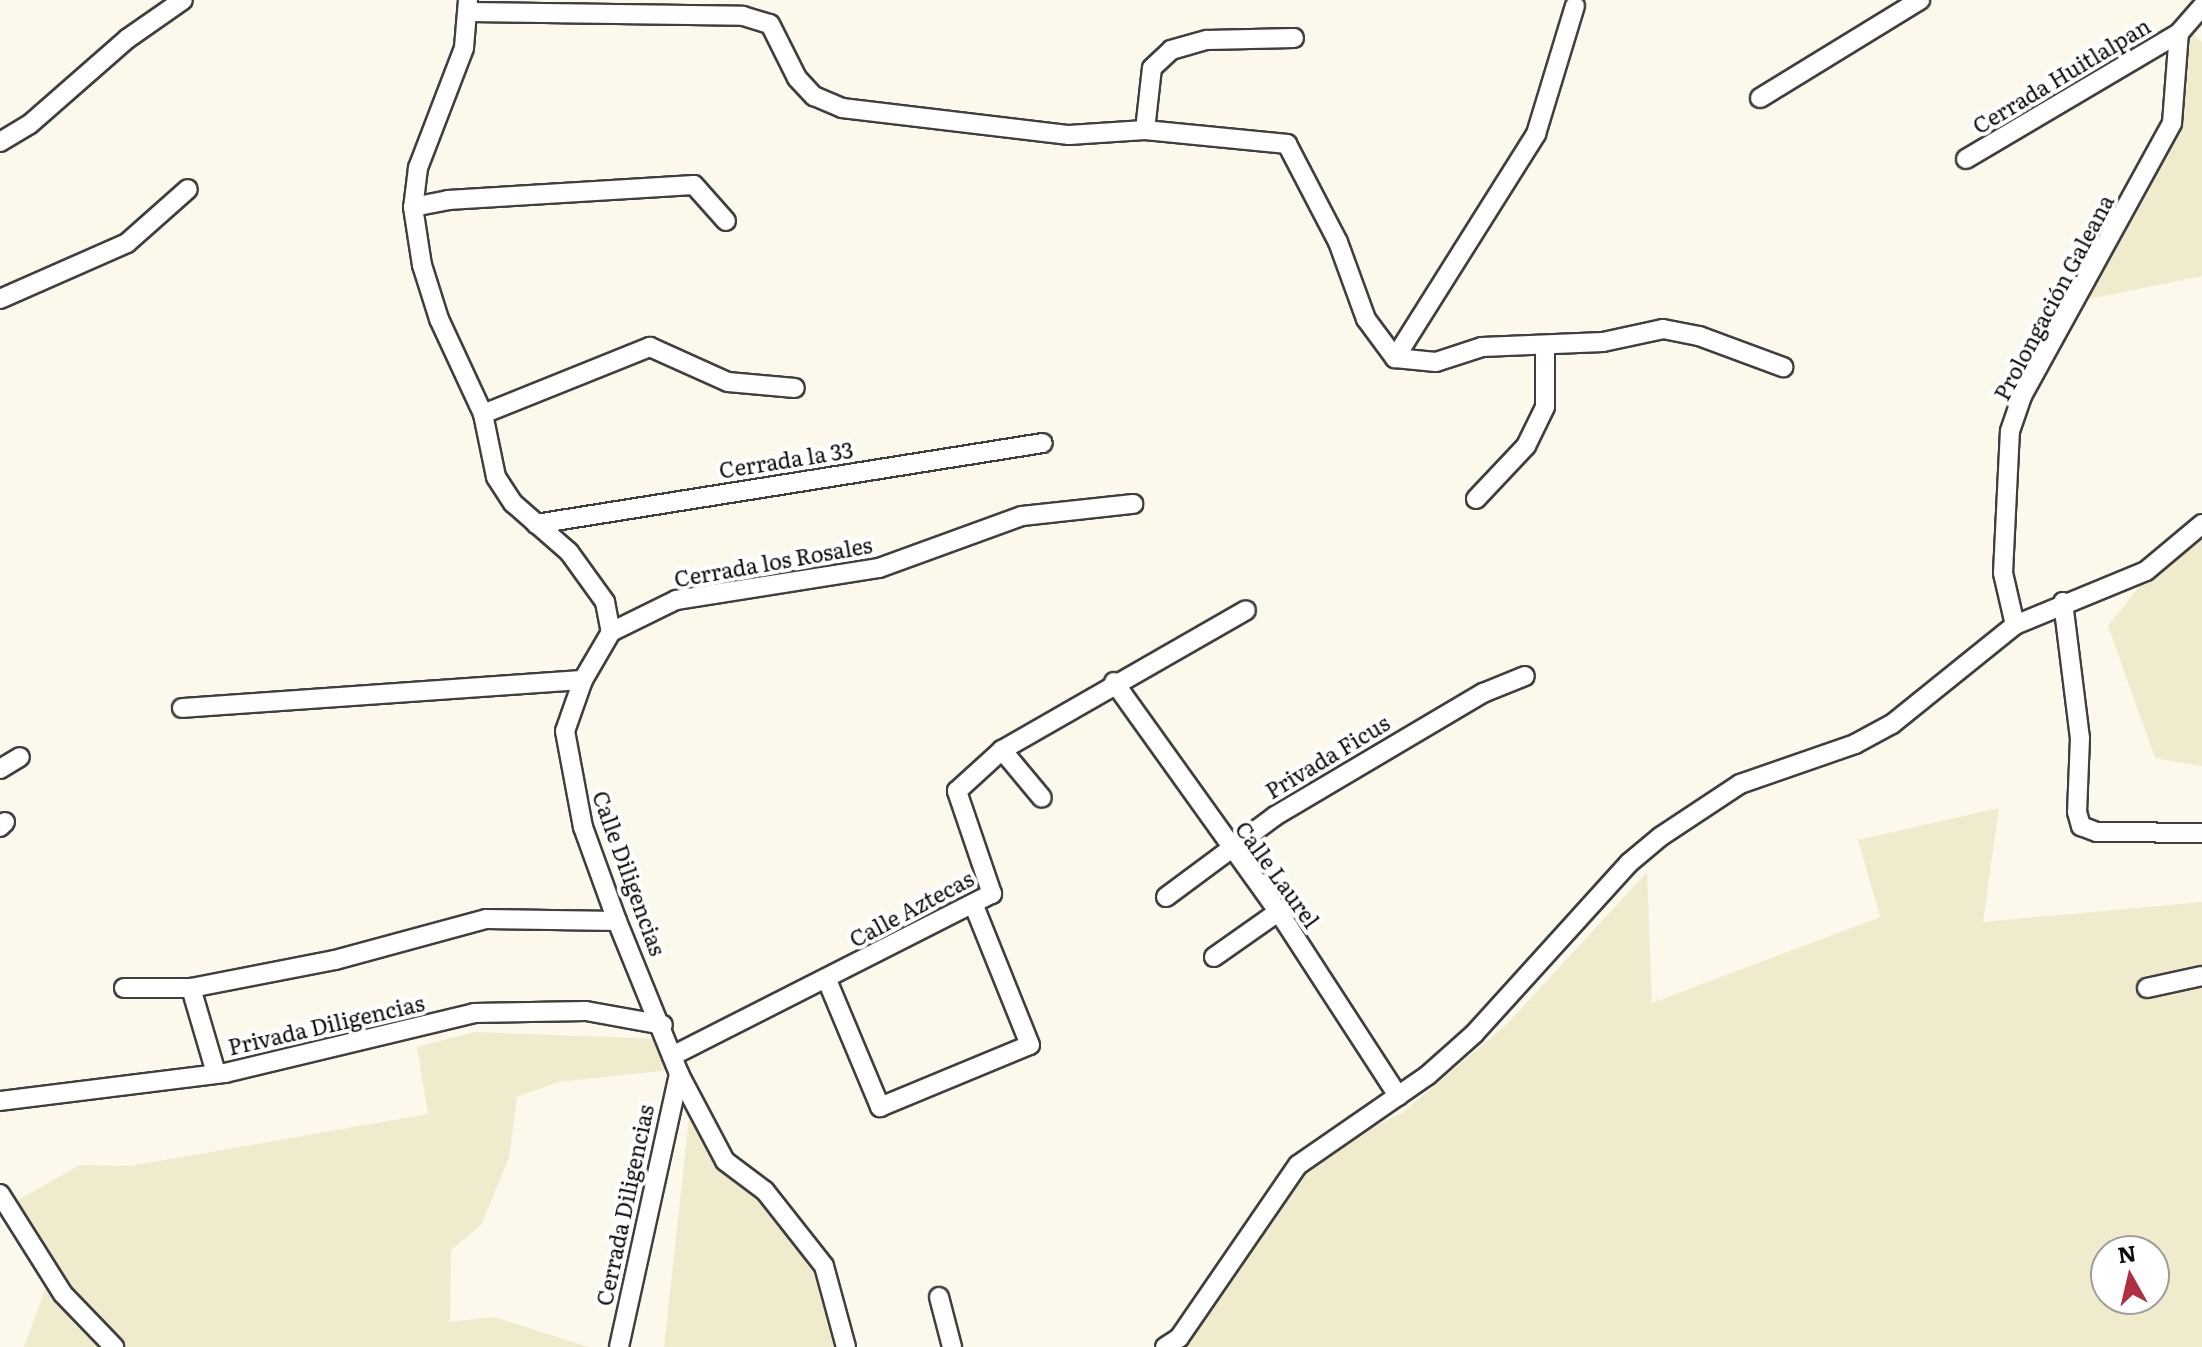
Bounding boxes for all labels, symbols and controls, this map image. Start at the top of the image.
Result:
street label: Cerrada Huitlalpan [1967,12,2155,138]
street label: Prolongación Galeana [1988,190,2118,404]
street label: Cerrada la 33 [717,435,855,483]
street label: Cerrada los Rosales [672,531,874,591]
street label: Privada Ficus [1260,709,1394,803]
street label: Calle Diligencias [588,787,672,959]
street label: Calle Laurel [1231,816,1325,932]
street label: Calle Aztecas [844,864,978,952]
street label: Privada Diligencias [225,989,427,1059]
street label: Cerrada Diligencias [590,1102,658,1308]
north arrow [2090,1235,2170,1315]
text: N [2115,1235,2138,1270]

